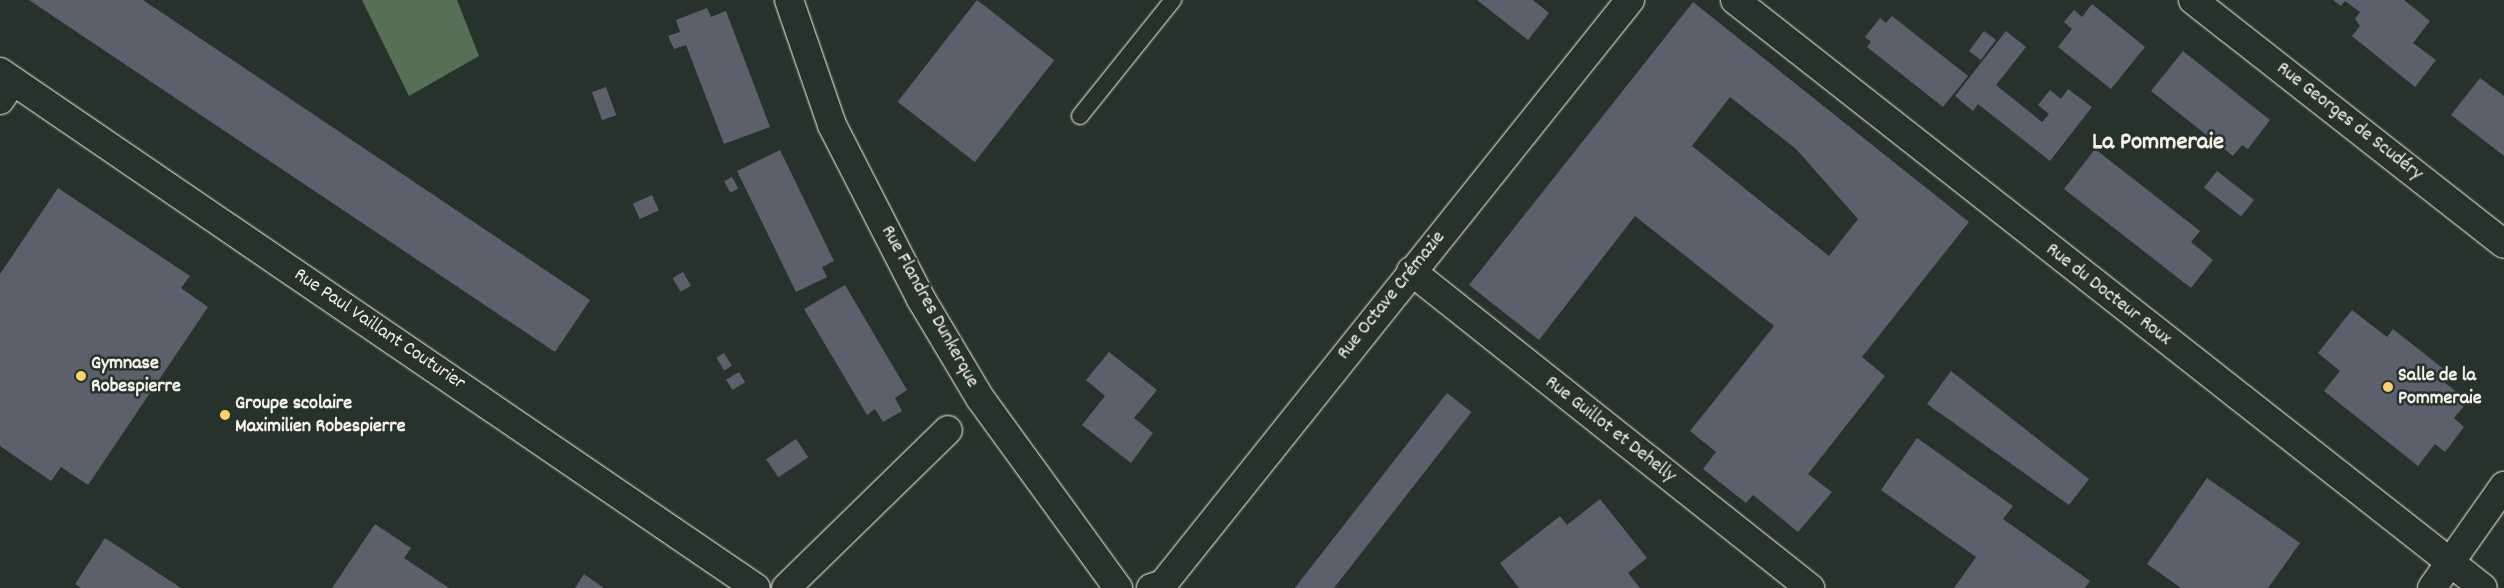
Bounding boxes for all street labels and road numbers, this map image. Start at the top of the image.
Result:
street label: Rue Georges de Scudéry [2271,57,2427,187]
street label: Rue Flandres Dunkerque [874,222,984,392]
street label: Rue Octave Crémazie [1333,227,1451,365]
street label: Rue du Docteur Roux [2040,238,2176,352]
street label: Rue Paul Vaillant Couturier [289,264,469,396]
street label: Rue Guillot et Dehelly [1540,371,1680,489]

